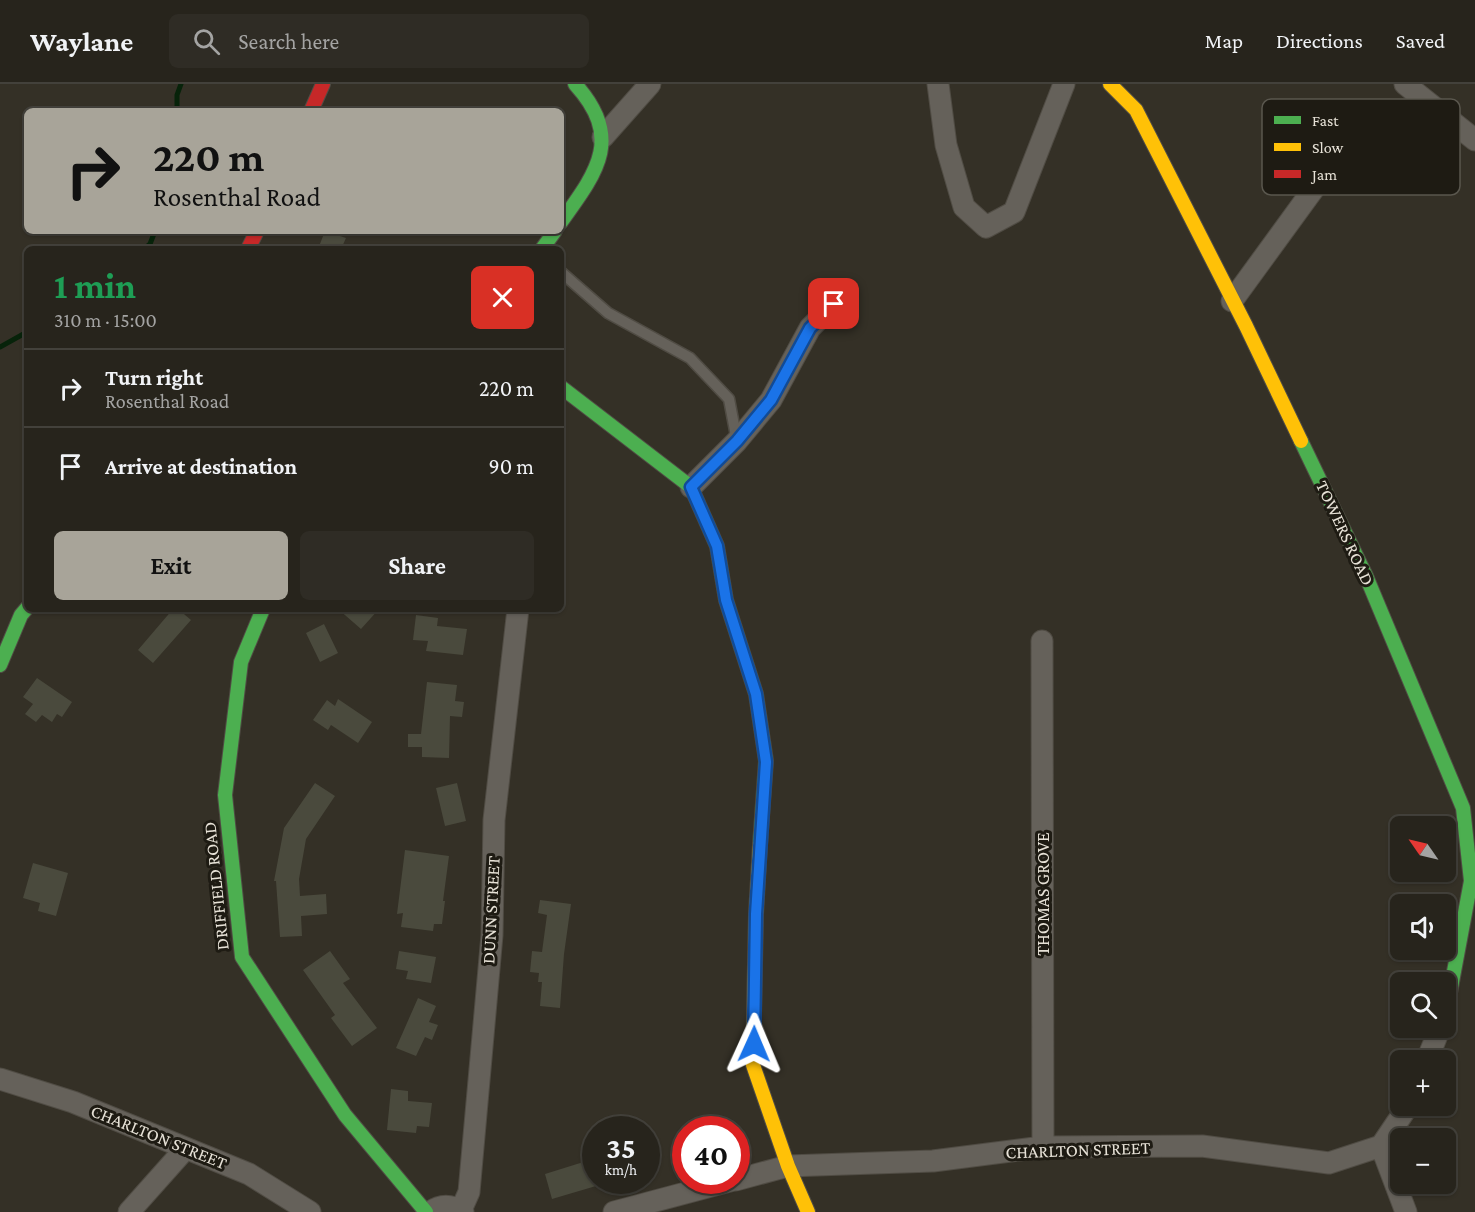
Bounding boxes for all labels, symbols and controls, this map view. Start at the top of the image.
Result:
search box [169,14,589,68]
icon: search [190,25,223,58]
text: Waylane [30,26,133,57]
text: Search here [238,29,339,54]
text: Map [1205,29,1243,53]
text: Directions [1276,29,1363,53]
text: Saved [1396,29,1445,53]
legend [1262,99,1460,195]
text: Fast [1312,112,1339,129]
icon: right [54,132,132,210]
text: 220 m [153,133,264,180]
text: Slow [1312,139,1344,156]
text: Jam [1310,166,1337,184]
text: Rosenthal Road [153,182,321,212]
text: 1 min [54,266,136,306]
button: close [471,266,534,329]
pin [808,278,859,329]
icon: arrive [817,287,850,320]
text: 310 m · 15:00 [54,309,157,331]
text: Turn right [105,365,203,390]
icon: right [54,372,87,405]
text: 220 m [479,376,534,401]
text: Rosenthal Road [105,390,229,412]
icon: arrive [54,450,87,483]
text: Arrive at destination [105,454,297,479]
text: 90 m [489,454,534,479]
street label: TOWERS ROAD [1312,477,1378,589]
button: Exit [54,531,288,600]
button: Share [300,531,534,600]
north arrow [1390,816,1456,882]
map controls [1390,816,1456,1194]
street label: DRIFFIELD ROAD [199,821,233,951]
street label: THOMAS GROVE [1033,832,1053,956]
street label: DUNN STREET [478,855,504,965]
button: sound [1390,894,1456,960]
button: search [1390,972,1456,1038]
position arrow [722,1012,786,1076]
button: + [1390,1050,1456,1116]
street label: CHARLTON STREET [88,1101,230,1173]
speed limit sign: 40 [672,1116,750,1194]
button: − [1390,1128,1456,1194]
text: 35 [606,1131,636,1164]
street label: CHARLTON STREET [1005,1137,1151,1163]
text: km/h [605,1162,637,1178]

